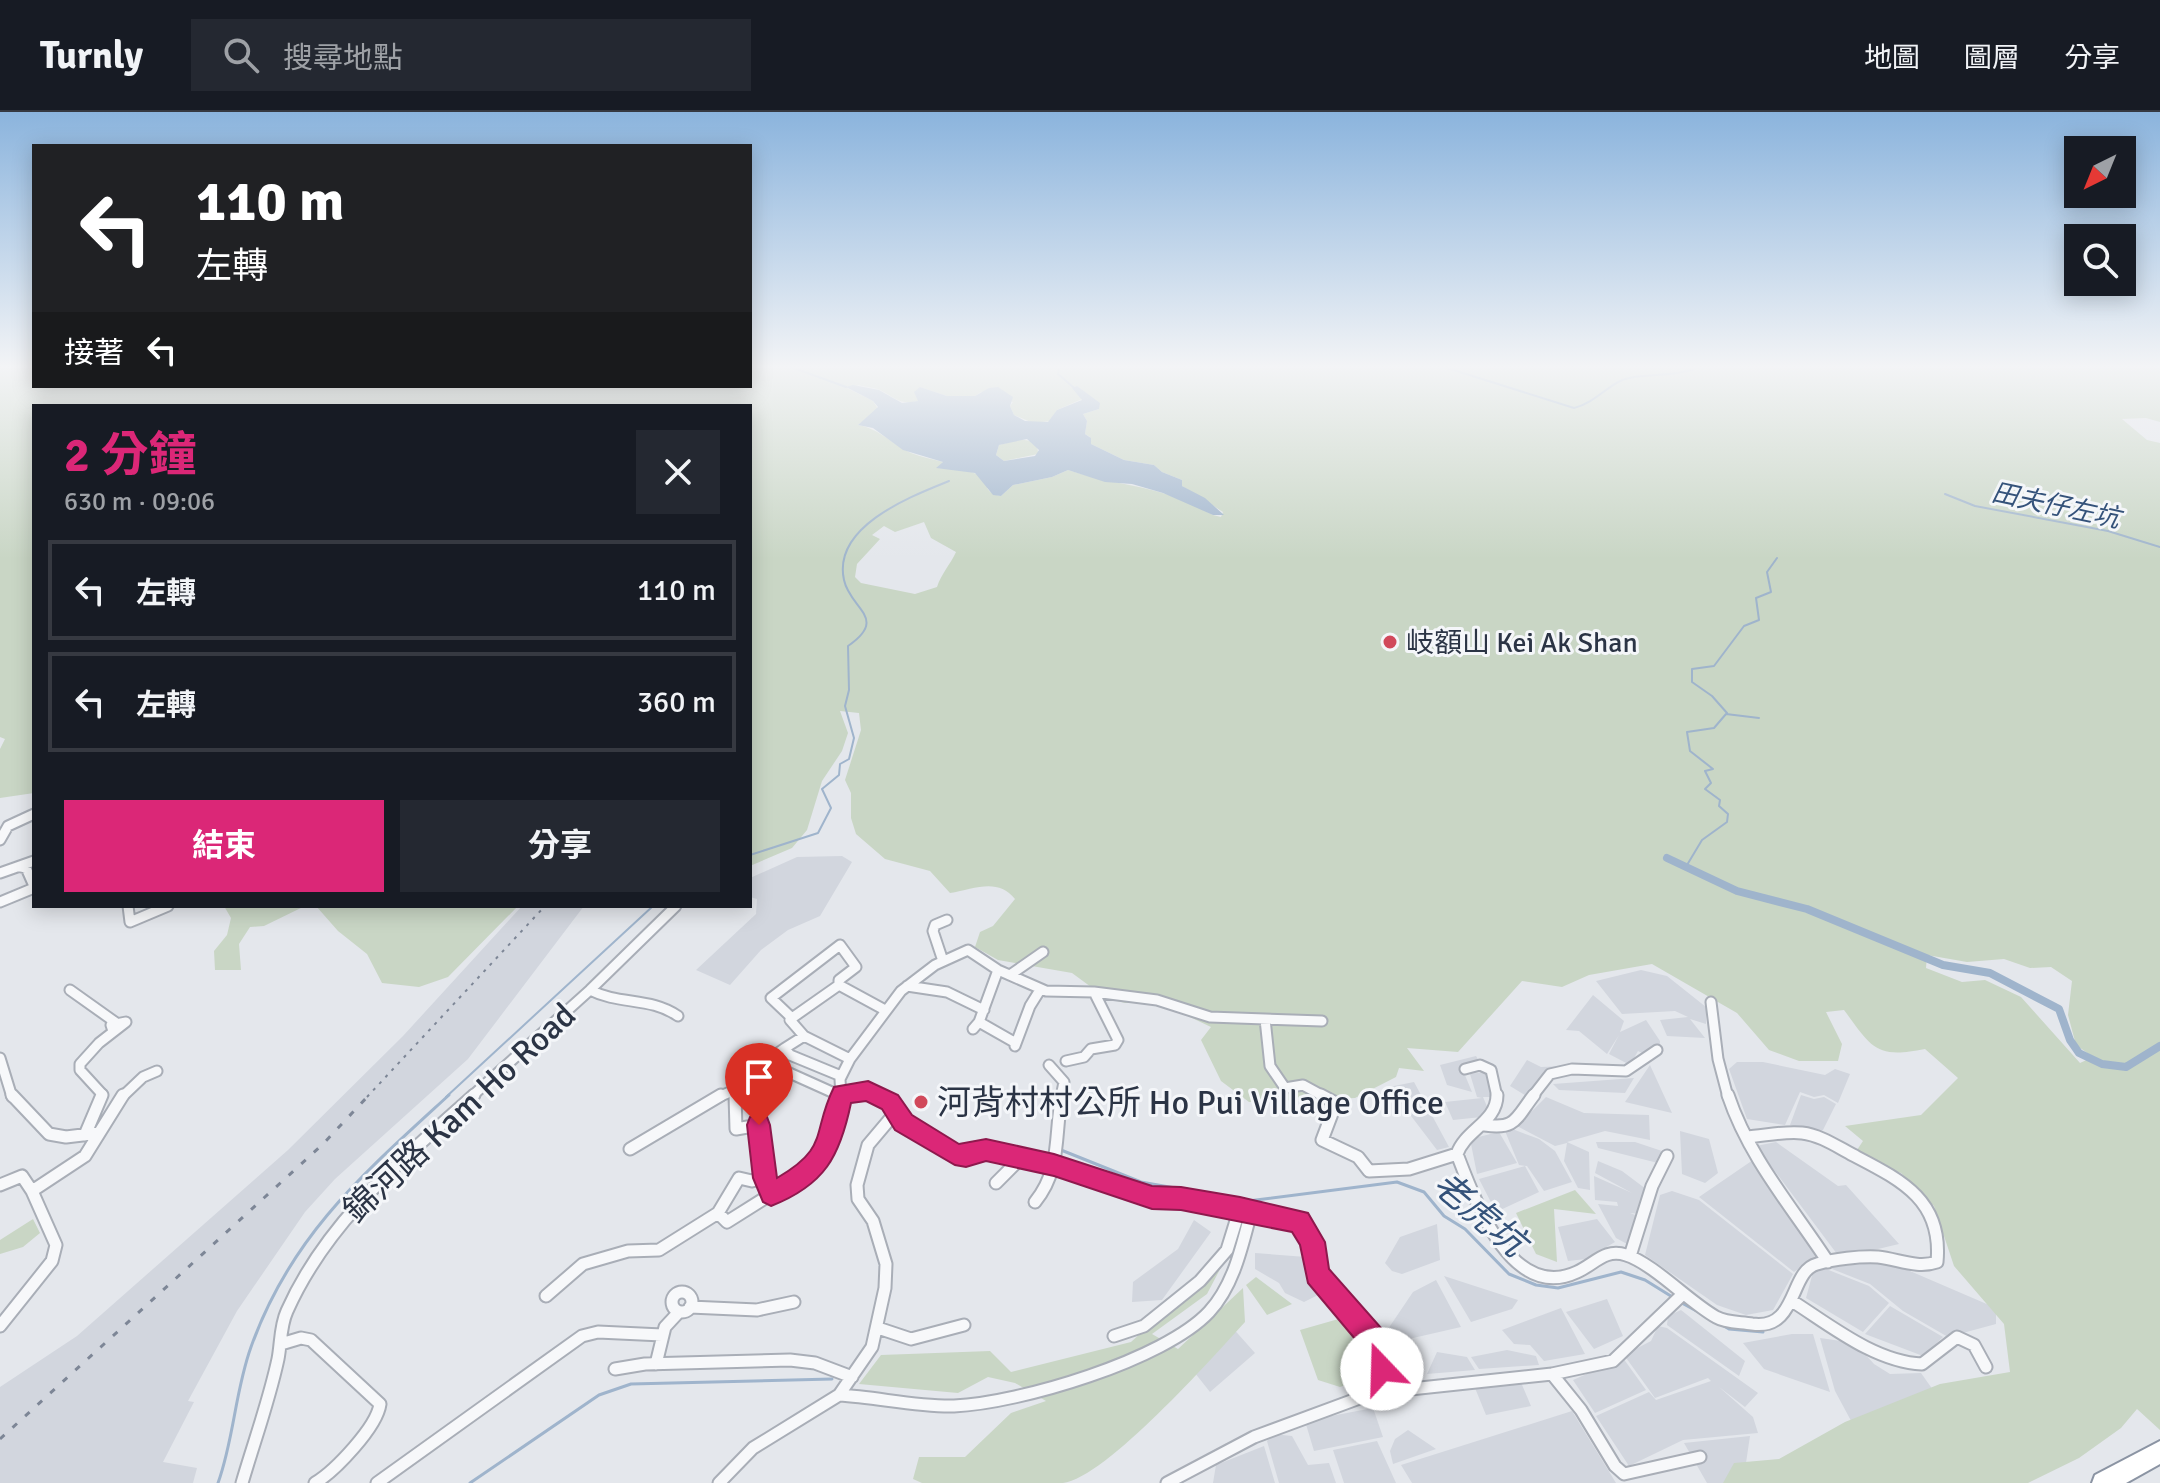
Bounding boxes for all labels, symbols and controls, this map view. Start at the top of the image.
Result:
search box [191,19,751,91]
text: Turnly [40,32,143,79]
icon: search [219,33,263,77]
text: 搜尋地點 [283,40,403,77]
text: 地圖 [1864,41,1920,75]
text: 圖層 [1964,41,2020,75]
text: 分享 [2064,41,2120,75]
north arrow [2064,136,2136,208]
map controls [2064,136,2136,296]
text: 110 m [196,167,344,236]
icon: left [64,176,168,280]
button: search [2064,224,2136,296]
text: 左轉 [196,244,268,289]
icon: left [140,328,184,372]
text: 接著 [64,335,124,372]
text: 2 分鐘 [64,426,196,485]
button: close [636,430,720,514]
water label: 田夫仔左坑 [1989,477,2127,536]
text: 630 m · 09:06 [64,486,215,518]
icon: left [68,568,112,612]
text: 110 m [637,572,716,609]
text: 左轉 [136,575,196,612]
place label: 岐額山 Kei Ak Shan [1406,626,1638,660]
marker: 岐額山 Kei Ak Shan [1381,633,1399,651]
icon: left [68,680,112,724]
text: 360 m [637,684,716,721]
text: 左轉 [136,687,196,724]
button: 結束 [64,800,384,892]
button: 分享 [400,800,720,892]
street label: 錦河路 Kam Ho Road [335,994,585,1231]
pin [725,1043,793,1125]
icon: arrive [737,1055,781,1099]
place label: 河背村村公所 Ho Pui Village Office [937,1082,1444,1124]
marker: 河背村村公所 Ho Pui Village Office [912,1093,930,1111]
water label: 老虎坑 [1423,1162,1539,1269]
position arrow [1340,1327,1424,1411]

